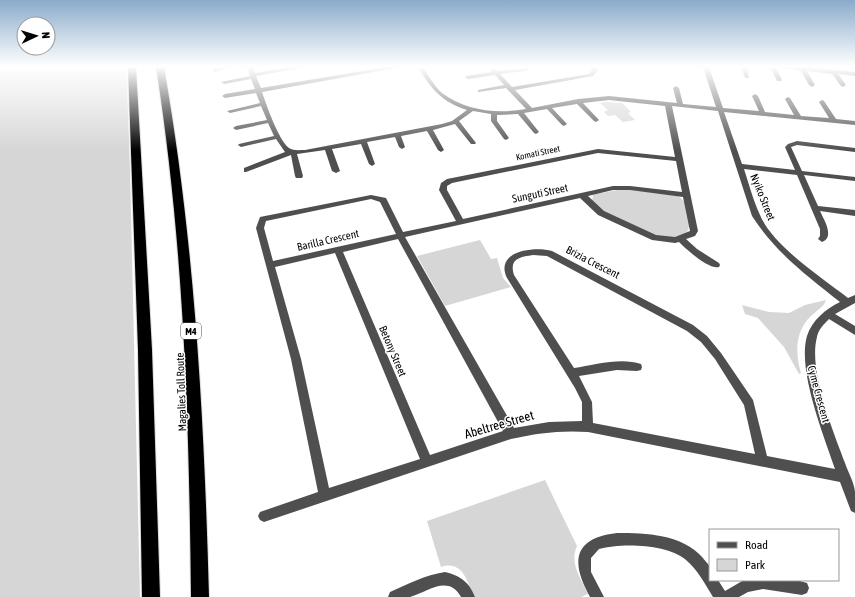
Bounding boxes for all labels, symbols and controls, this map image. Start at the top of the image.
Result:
north arrow [16,16,56,56]
text: N [40,32,52,39]
street label: Komati Street [515,143,561,163]
street label: Nyiko Street [748,172,778,222]
street label: Sunguti Street [511,181,569,205]
street label: Barilla Crescent [296,227,360,253]
street label: Brizia Crescent [564,243,622,281]
road number: M4 [181,323,201,339]
street label: Betony Street [377,324,409,378]
street label: Magalies Toll Route [174,352,188,432]
street label: Cyme Crescent [806,364,832,424]
street label: Abeltree Street [463,407,536,442]
legend [709,529,839,581]
text: Road [745,538,768,552]
text: Park [745,558,766,572]

